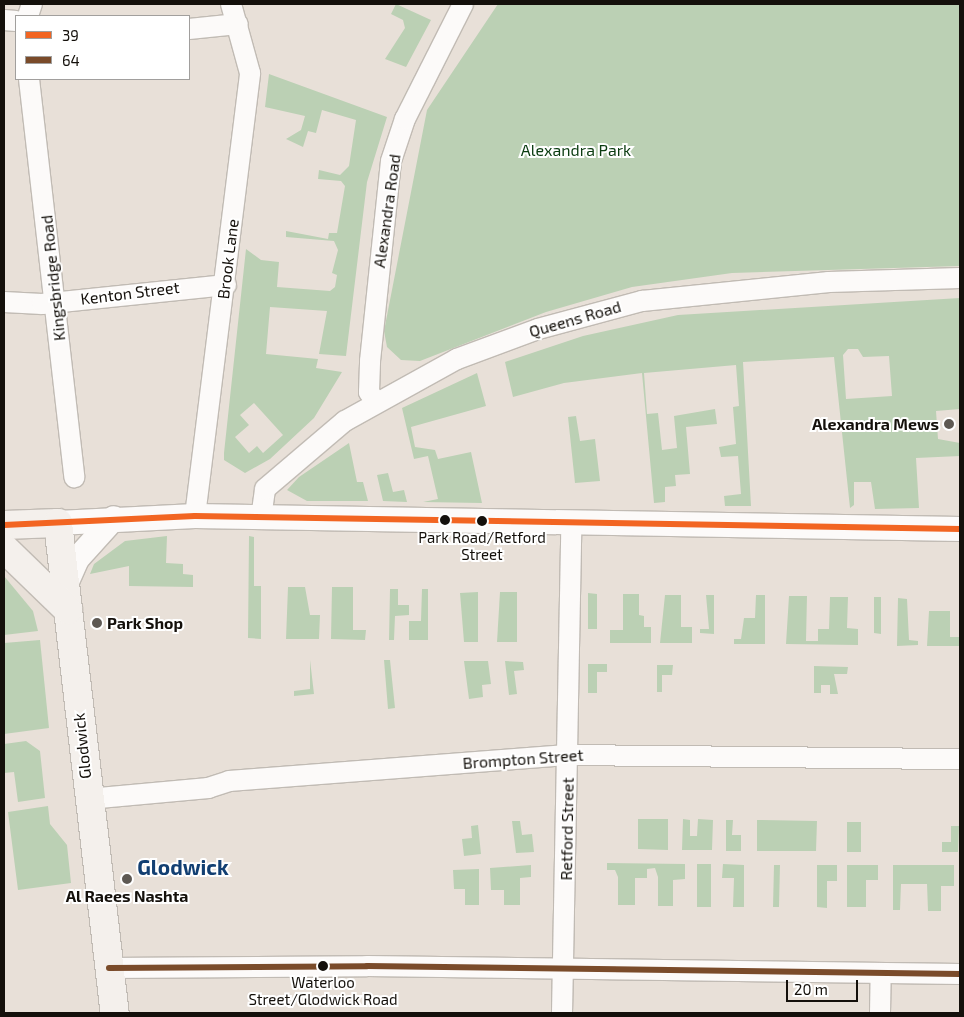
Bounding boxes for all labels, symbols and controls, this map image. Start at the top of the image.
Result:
legend [15,15,190,80]
text: 39 [62,26,79,44]
text: 64 [62,51,80,69]
park label: Alexandra Park [521,140,631,160]
street label: Alexandra Road [370,153,404,269]
street label: Kingsbridge Road [37,214,69,342]
street label: Brook Lane [214,218,242,300]
street label: Kenton Street [79,277,181,309]
street label: Queens Road [527,297,623,341]
place label: Alexandra Mews [812,414,939,434]
marker: Alexandra Mews [943,418,955,430]
unlabelled marker [440,515,450,525]
marker: Park Road/Retford Street [477,516,487,526]
place label: Park Road/Retford Street [418,528,546,563]
place label: Park Shop [107,613,183,633]
marker: Park Shop [91,617,103,629]
street label: Glodwick [69,712,95,780]
street label: Brompton Street [462,745,584,773]
street label: Retford Street [557,777,577,881]
district label: Glodwick [137,854,229,880]
marker: Al Raees Nashta [121,873,133,885]
place label: Al Raees Nashta [65,886,189,906]
marker: Waterloo Street/Glodwick Road [318,961,328,971]
scale bar [789,970,862,1002]
place label: Waterloo Street/Glodwick Road [248,973,398,1008]
text: 20 m [794,980,828,998]

